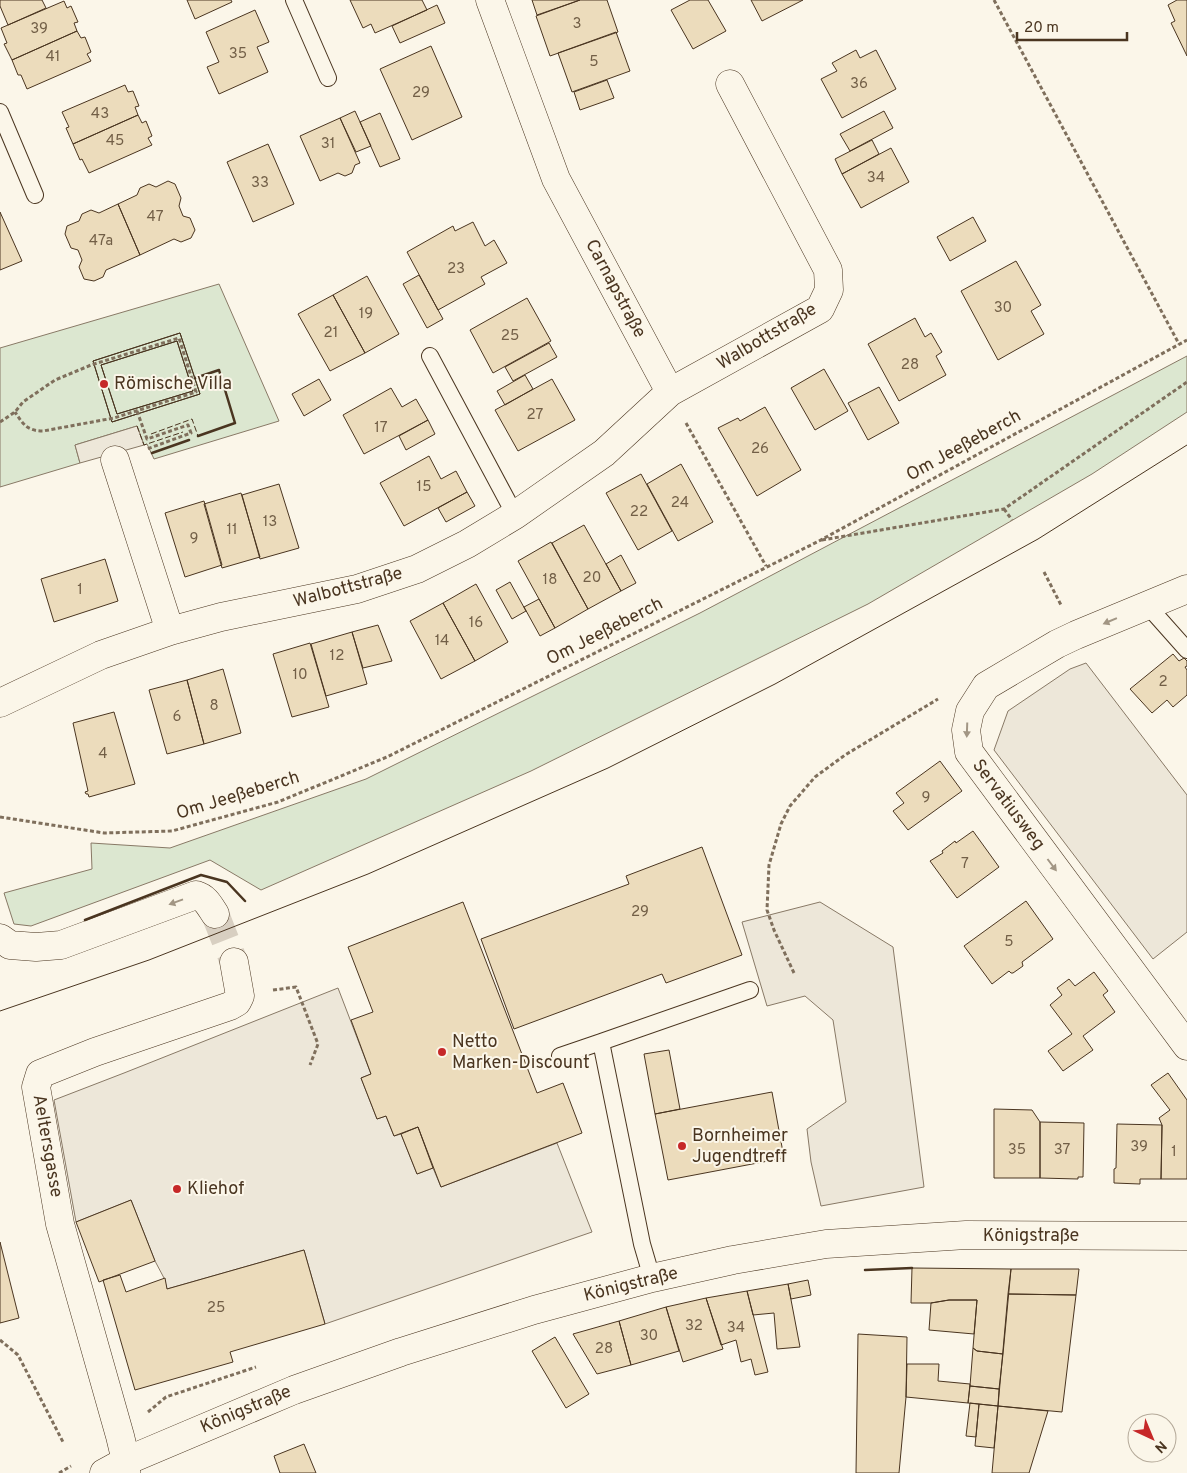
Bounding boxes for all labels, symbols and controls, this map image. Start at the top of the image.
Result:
scale bar [1017,10,1127,42]
house number: 3 [572,15,582,34]
text: 20 m [1024,19,1059,38]
house number: 39 [30,20,48,39]
house number: 35 [229,45,247,64]
house number: 41 [46,48,60,67]
house number: 5 [589,53,599,72]
house number: 36 [850,75,868,94]
house number: 29 [412,84,430,103]
house number: 43 [91,105,109,124]
house number: 45 [106,132,124,151]
house number: 31 [321,135,335,154]
house number: 34 [867,169,885,188]
house number: 33 [251,174,269,193]
house number: 47 [147,208,164,227]
house number: 47a [89,232,113,251]
street label: Carnapstraße [579,236,651,342]
house number: 23 [447,260,465,279]
street label: Walbottstraße [713,298,821,376]
house number: 30 [994,299,1012,318]
house number: 19 [359,305,373,324]
house number: 21 [324,324,338,343]
house number: 25 [501,327,519,346]
house number: 28 [901,356,919,375]
place label: Römische Villa [114,373,232,396]
marker: Römische Villa [98,378,110,390]
street label: Om Jeeßeberch [903,405,1025,487]
house number: 27 [527,406,544,425]
house number: 17 [374,419,388,438]
house number: 26 [751,440,769,459]
house number: 15 [417,478,431,497]
house number: 24 [671,494,689,513]
house number: 22 [630,503,648,522]
house number: 13 [263,513,277,532]
house number: 11 [226,521,238,540]
house number: 9 [190,530,198,549]
street label: Walbottstraße [291,562,405,614]
house number: 20 [583,569,601,588]
house number: 18 [543,571,557,590]
house number: 1 [77,581,83,600]
street label: Om Jeeßeberch [543,593,667,671]
house number: 16 [469,614,483,633]
one-way arrow [1103,617,1117,625]
house number: 14 [435,632,449,651]
house number: 12 [330,647,344,666]
house number: 10 [292,666,308,685]
house number: 2 [1158,673,1168,692]
house number: 8 [209,697,219,716]
house number: 6 [173,708,182,727]
one-way arrow [963,723,971,739]
house number: 4 [98,745,108,764]
street label: Servatiusweg [966,755,1050,855]
street label: Om Jeeßeberch [174,766,302,826]
house number: 9 [922,789,930,808]
house number: 7 [961,855,969,874]
one-way arrow [1047,858,1058,871]
one-way arrow [168,898,183,906]
house number: 29 [631,903,649,922]
house number: 5 [1004,933,1014,952]
place label: Netto Marken-Discount [452,1031,590,1075]
marker: Netto Marken-Discount [436,1046,448,1058]
street label: Aeltersgasse [27,1093,67,1199]
place label: Bornheimer Jugendtreff [692,1125,788,1169]
house number: 39 [1130,1138,1148,1157]
marker: Bornheimer Jugendtreff [676,1140,688,1152]
house number: 35 [1008,1141,1026,1160]
house number: 37 [1054,1141,1071,1160]
house number: 1 [1171,1143,1177,1162]
place label: Kliehof [187,1178,244,1201]
marker: Kliehof [171,1183,183,1195]
street label: Königstraße [983,1225,1079,1248]
street label: Königstraße [581,1262,681,1308]
house number: 25 [207,1299,225,1318]
house number: 32 [685,1317,703,1336]
house number: 34 [727,1319,745,1338]
house number: 30 [640,1327,658,1346]
house number: 28 [595,1340,613,1359]
street label: Königstraße [197,1381,295,1439]
north arrow [1127,1413,1177,1463]
text: N [1150,1437,1170,1456]

